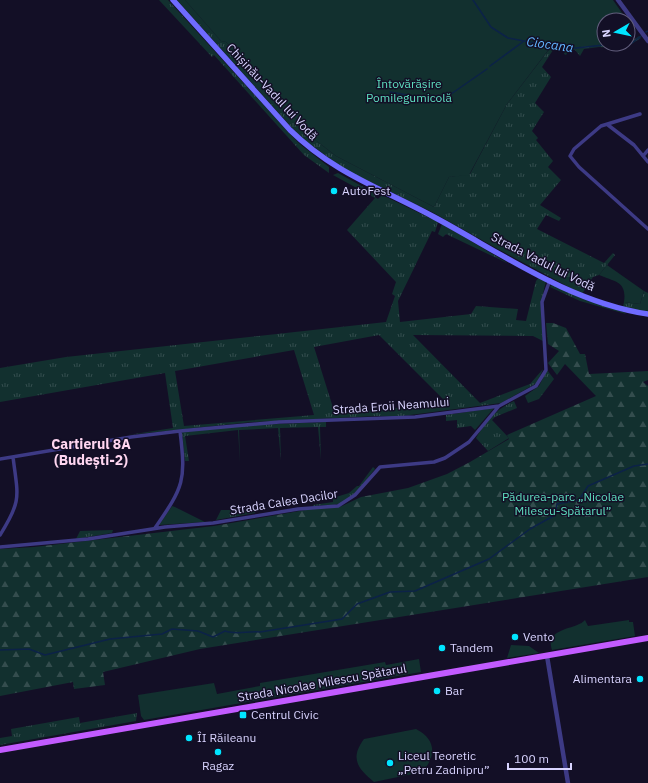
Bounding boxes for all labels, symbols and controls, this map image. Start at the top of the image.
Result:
north arrow [596,12,636,52]
text: N [599,29,614,39]
water label: Ciocana [525,33,574,56]
street label: Chișinău-Vadul lui Vodă [224,40,321,144]
park label: Întovărășire Pomilegumicolă [366,76,453,105]
place label: AutoFest [342,183,390,198]
marker: AutoFest [329,186,339,196]
street label: Strada Vadul lui Vodă [489,229,598,294]
street label: Strada Eroii Neamului [332,394,450,417]
district label: Cartierul 8A (Budești-2) [51,435,131,469]
street label: Strada Calea Dacilor [229,485,339,517]
park label: Pădurea-parc „Nicolae Milescu-Spătarul” [502,489,624,518]
place label: Vento [523,629,555,644]
marker: Vento [510,632,520,642]
place label: Tandem [450,640,493,655]
marker: Tandem [437,643,447,653]
street label: Strada Nicolae Milescu Spătarul [236,660,407,705]
place label: Alimentara [573,671,633,686]
marker: Alimentara [635,674,645,684]
place label: Bar [445,683,464,698]
marker: Bar [432,686,442,696]
place label: Centrul Civic [251,707,319,722]
marker: Centrul Civic [238,710,248,720]
place label: ÎI Răileanu [197,730,256,745]
marker: ÎI Răileanu [184,733,194,743]
scale bar [508,745,571,771]
marker: Ragaz [213,747,223,757]
place label: Liceul Teoretic „Petru Zadnipru” [398,748,490,777]
text: 100 m [514,751,549,766]
place label: Ragaz [202,758,235,773]
marker: Liceul Teoretic „Petru Zadnipru” [385,758,395,768]

